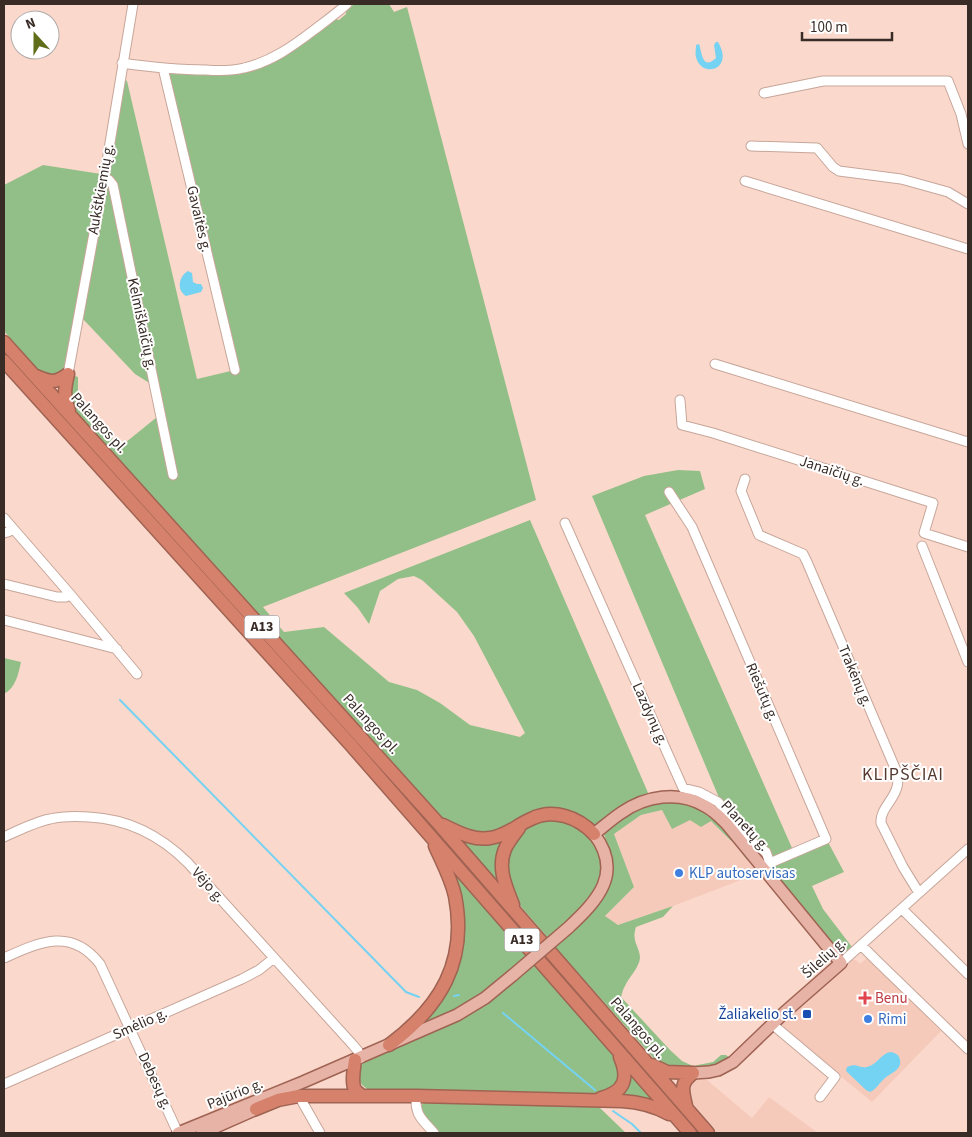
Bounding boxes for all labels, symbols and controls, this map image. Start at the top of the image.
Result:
north arrow [10,10,60,60]
scale bar [802,10,892,42]
text: N [23,13,39,35]
text: 100 m [810,17,848,38]
street label: Aukštkiemių g. [83,142,119,236]
street label: Gavaitės g. [181,184,217,254]
street label: Kelmiškaičių g. [122,276,162,372]
street label: Palangos pl. [66,388,132,458]
street label: Janaičių g. [797,451,867,491]
road number: A13 [244,616,280,638]
street label: Trakėnų g. [833,642,877,710]
street label: Riešutų g. [740,660,784,724]
street label: Lazdynų g. [627,679,673,749]
street label: Palangos pl. [338,689,404,759]
district label: KLIPŠČIAI [862,762,944,787]
street label: Planetų g. [716,796,774,856]
street label: Vėjo g. [186,863,230,907]
place label: KLP autoservisas [689,863,795,884]
marker: KLP autoservisas [673,867,685,879]
road number: A13 [504,928,540,952]
street label: Šilelių g. [797,932,851,984]
place label: Benu [875,988,908,1009]
marker: Benu [859,992,871,1004]
street label: Palangos pl. [605,993,671,1063]
street label: Smėlio g. [109,1003,171,1045]
place label: Žaliakelio st. [718,1004,797,1025]
marker: Žaliakelio st. [801,1008,813,1020]
place label: Rimi [878,1009,906,1030]
marker: Rimi [862,1013,874,1025]
street label: Debesų g. [133,1049,177,1113]
street label: Pajūrio g. [204,1073,266,1115]

